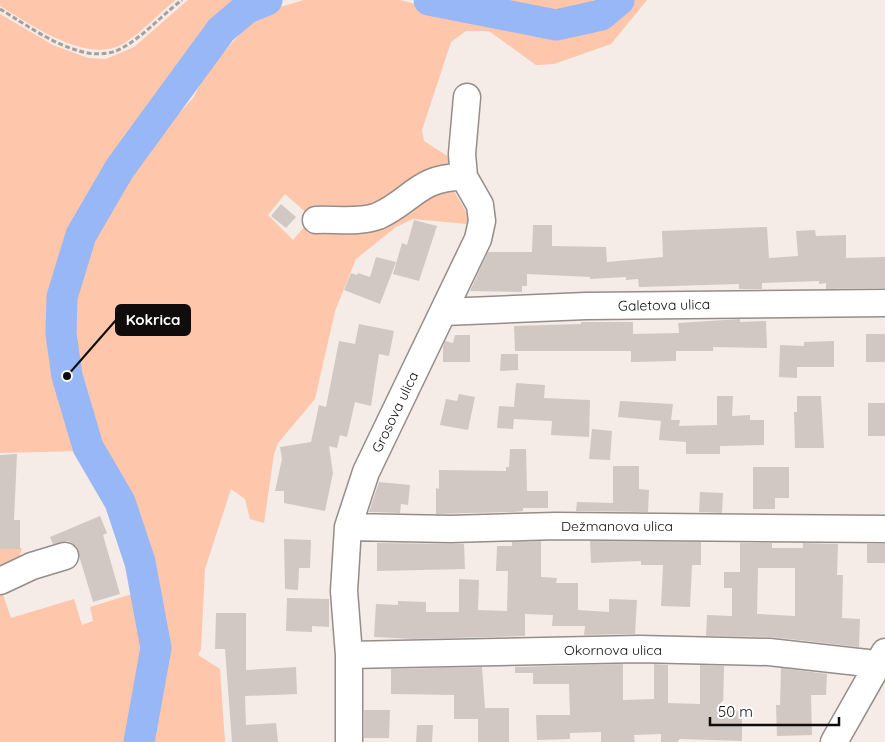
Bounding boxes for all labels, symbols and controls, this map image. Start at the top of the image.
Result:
street label: Galetova ulica [618,295,710,315]
callout: Kokrica [116,305,190,335]
text: Kokrica [126,310,180,329]
street label: Grosova ulica [368,369,422,455]
street label: Dežmanova ulica [561,517,673,535]
street label: Okornova ulica [564,641,662,659]
scale bar [710,694,839,726]
text: 50 m [718,702,753,721]

